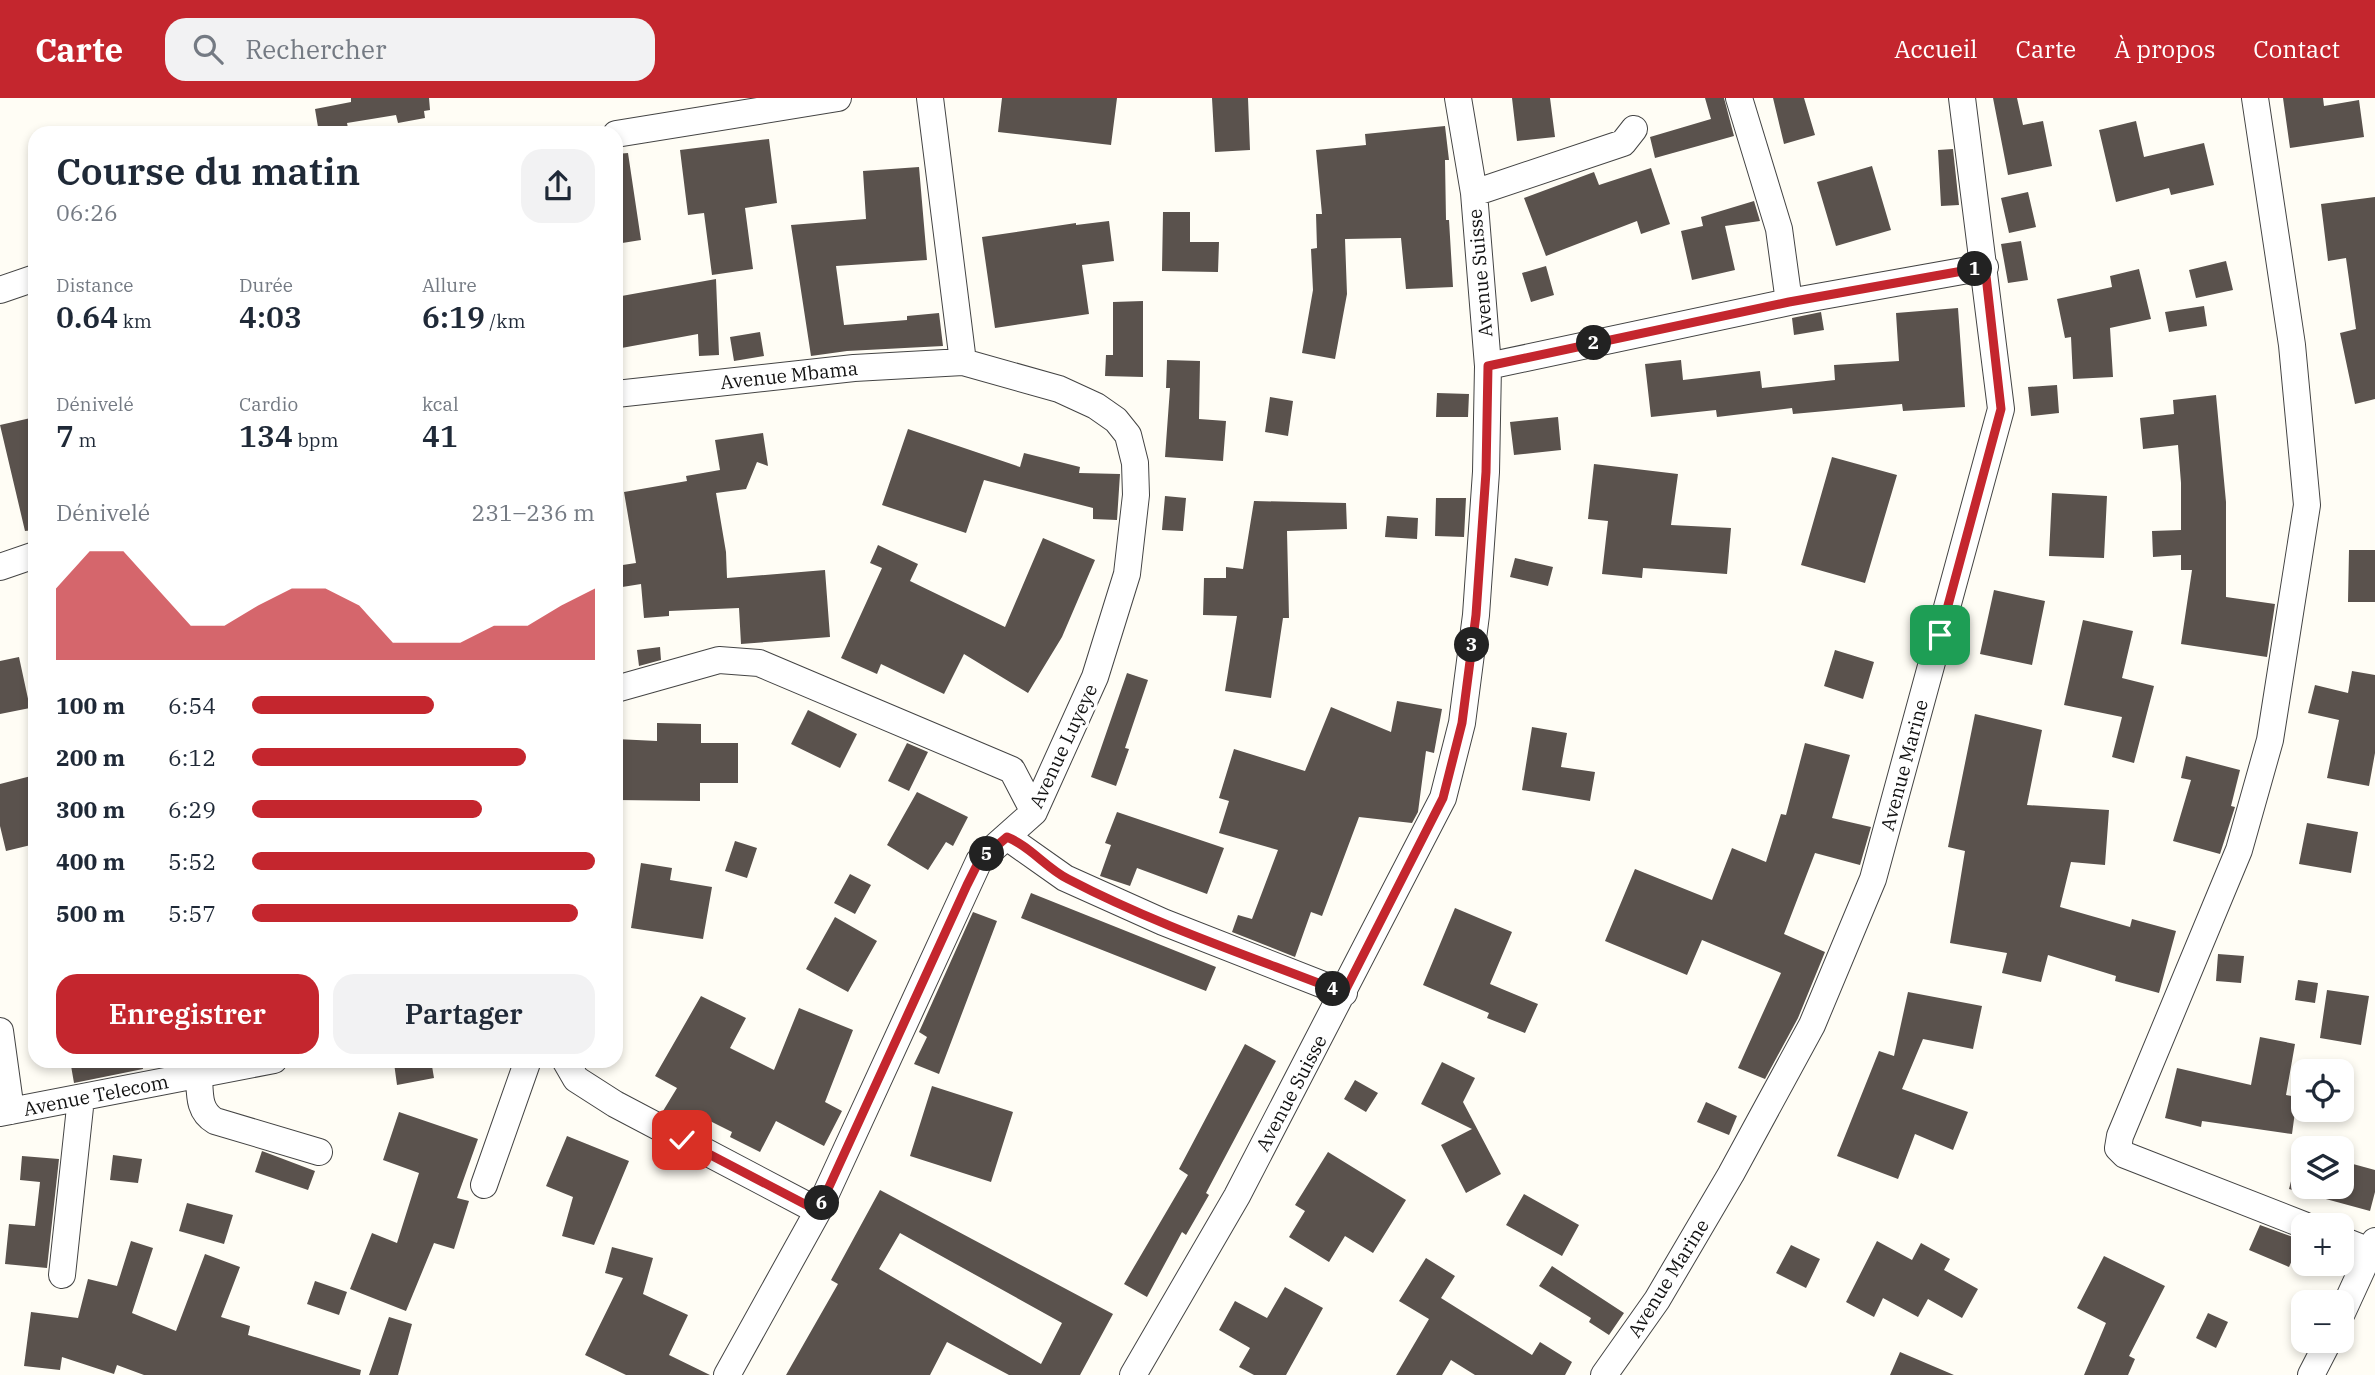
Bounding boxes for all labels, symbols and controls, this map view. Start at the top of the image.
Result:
search box [165,18,655,81]
text: Carte [35,28,123,71]
icon: search [189,30,227,68]
text: Rechercher [245,32,386,66]
text: Accueil [1894,33,1978,65]
text: Carte [2016,33,2076,65]
text: À propos [2114,33,2215,65]
text: Contact [2253,33,2340,65]
text: Course du matin [56,146,360,195]
button: share [521,149,595,223]
text: 06:26 [56,197,118,227]
street label: Avenue Suisse [1462,208,1498,338]
pin: 1 [1958,252,1993,286]
text: 1 [1969,256,1980,280]
text: Distance [56,273,134,297]
text: Durée [239,273,293,297]
text: Allure [422,273,477,297]
text: 0.64 [56,297,118,336]
text: 4:03 [239,297,302,336]
text: 6:19 [422,297,485,336]
text: km [118,309,152,333]
text: /km [485,309,526,333]
pin: 2 [1576,326,1612,360]
text: 2 [1588,330,1599,354]
street label: Avenue Mbama [719,356,859,394]
text: Dénivelé [56,392,134,416]
text: Cardio [239,392,298,416]
text: kcal [422,392,459,416]
text: 7 [56,416,74,455]
text: 134 [239,416,293,455]
text: 41 [422,416,458,455]
text: m [74,428,97,452]
text: bpm [293,428,339,452]
text: Dénivelé [56,497,150,527]
text: 231–236 m [471,497,595,527]
pin [1910,605,1970,665]
icon: arrive [1921,616,1959,654]
pin: 3 [1454,628,1490,662]
text: 3 [1466,632,1477,656]
street label: Avenue Luyeye [1024,680,1102,812]
text: 100 m [56,690,125,720]
text: 6:54 [168,690,216,720]
street label: Avenue Marine [1875,697,1933,833]
text: 200 m [56,742,125,772]
text: 6:12 [168,742,216,772]
text: 300 m [56,794,125,824]
text: 6:29 [168,794,216,824]
pin: 5 [970,836,1004,872]
text: 5 [981,841,992,865]
text: 400 m [56,846,125,876]
text: 5:52 [168,846,216,876]
text: 500 m [56,898,125,928]
text: 5:57 [168,898,216,928]
pin: 4 [1316,972,1350,1006]
button: Enregistrer [56,974,319,1054]
button: Partager [333,974,595,1054]
text: 4 [1327,976,1338,1000]
street label: Avenue Suisse [1250,1031,1332,1155]
map controls [2291,1059,2354,1353]
button: locate [2291,1059,2354,1122]
street label: Avenue Telecom [21,1069,171,1121]
pin [652,1110,712,1170]
icon: check [663,1121,701,1159]
button: layers [2291,1136,2354,1199]
pin: 6 [804,1186,840,1220]
text: 6 [816,1190,827,1214]
button: + [2291,1213,2354,1276]
street label: Avenue Marine [1622,1214,1714,1342]
button: − [2291,1290,2354,1353]

